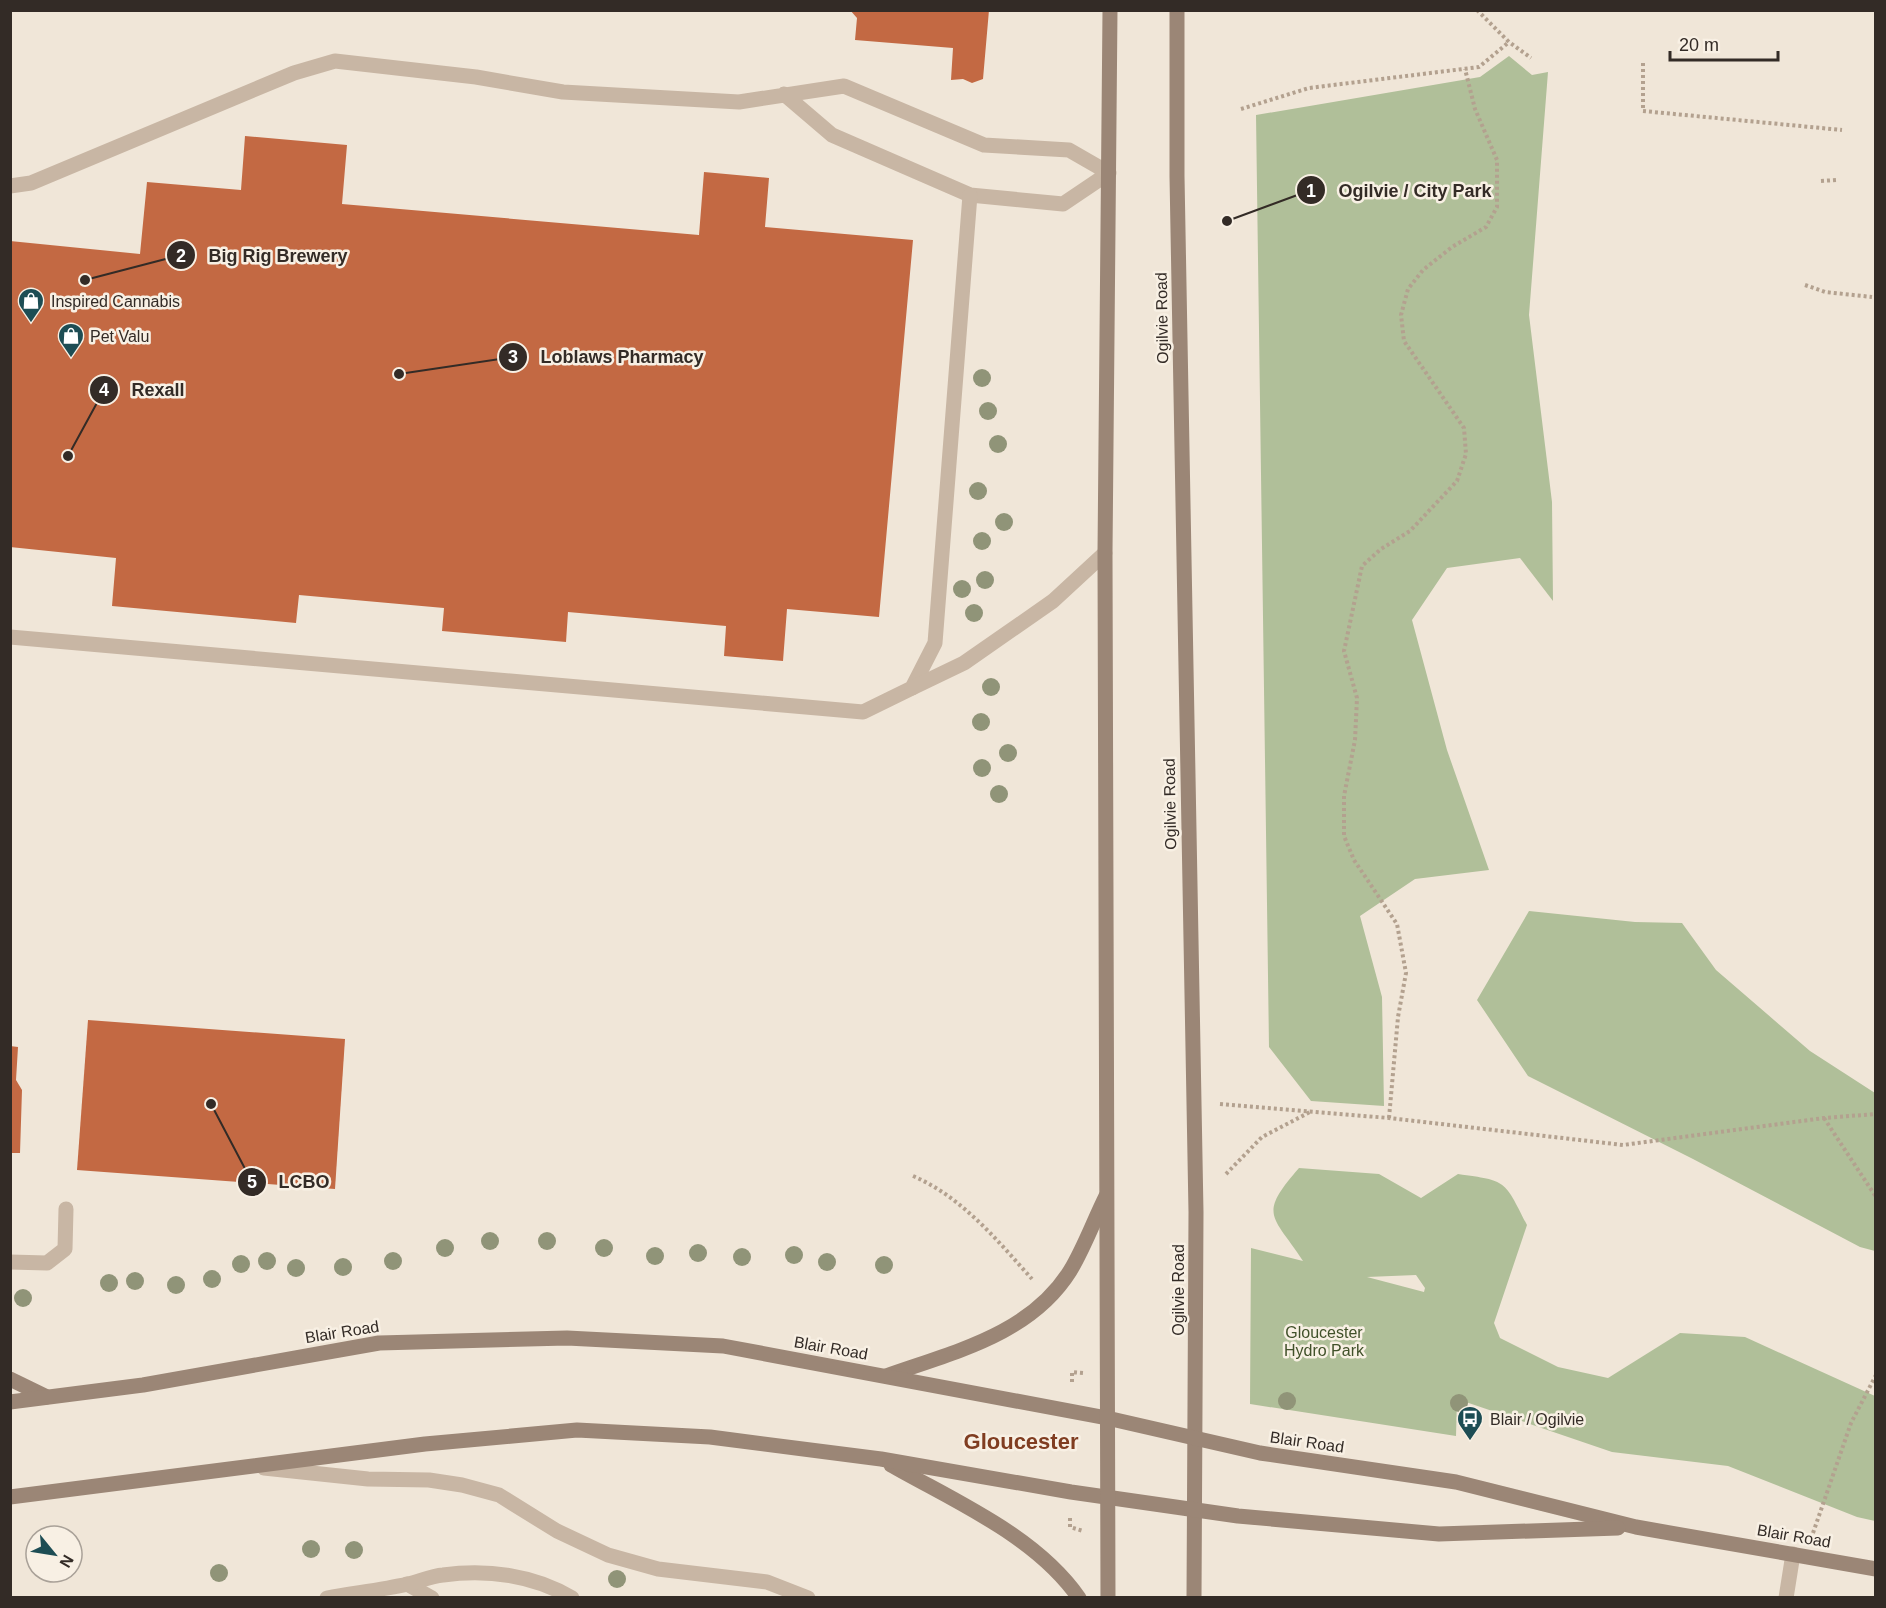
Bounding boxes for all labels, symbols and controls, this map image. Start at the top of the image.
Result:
scale bar [1670,24,1778,62]
text: 20 m [1679,35,1719,55]
callout: Ogilvie / City Park [1296,172,1503,208]
text: 1 [1306,181,1316,201]
text: Ogilvie / City Park [1338,181,1493,201]
callout: Big Rig Brewery [166,237,359,273]
text: 2 [176,246,186,266]
text: Big Rig Brewery [208,246,348,266]
street label: Ogilvie Road [1153,272,1171,364]
shop icon: Inspired Cannabis [16,286,46,324]
place label: Inspired Cannabis [51,293,180,310]
shop icon: Pet Valu [56,321,86,359]
place label: Pet Valu [90,328,149,345]
callout: Loblaws Pharmacy [498,339,715,375]
text: 3 [508,347,518,367]
text: Loblaws Pharmacy [540,347,704,367]
callout: Rexall [89,372,196,408]
text: 4 [99,380,109,400]
text: Rexall [131,380,185,400]
street label: Ogilvie Road [1161,758,1179,850]
callout: LCBO [237,1164,342,1200]
text: 5 [247,1172,257,1192]
text: LCBO [279,1172,330,1192]
street label: Ogilvie Road [1170,1244,1187,1336]
street label: Blair Road [304,1318,380,1346]
park label: Gloucester Hydro Park [1284,1324,1365,1359]
street label: Blair Road [793,1333,869,1363]
bus stop icon: Blair / Ogilvie [1455,1404,1485,1442]
place label: Blair / Ogilvie [1490,1411,1584,1428]
street label: Blair Road [1269,1428,1345,1456]
district label: Gloucester [964,1429,1079,1454]
street label: Blair Road [1756,1521,1832,1551]
north arrow [24,1524,84,1584]
text: N [56,1552,77,1571]

